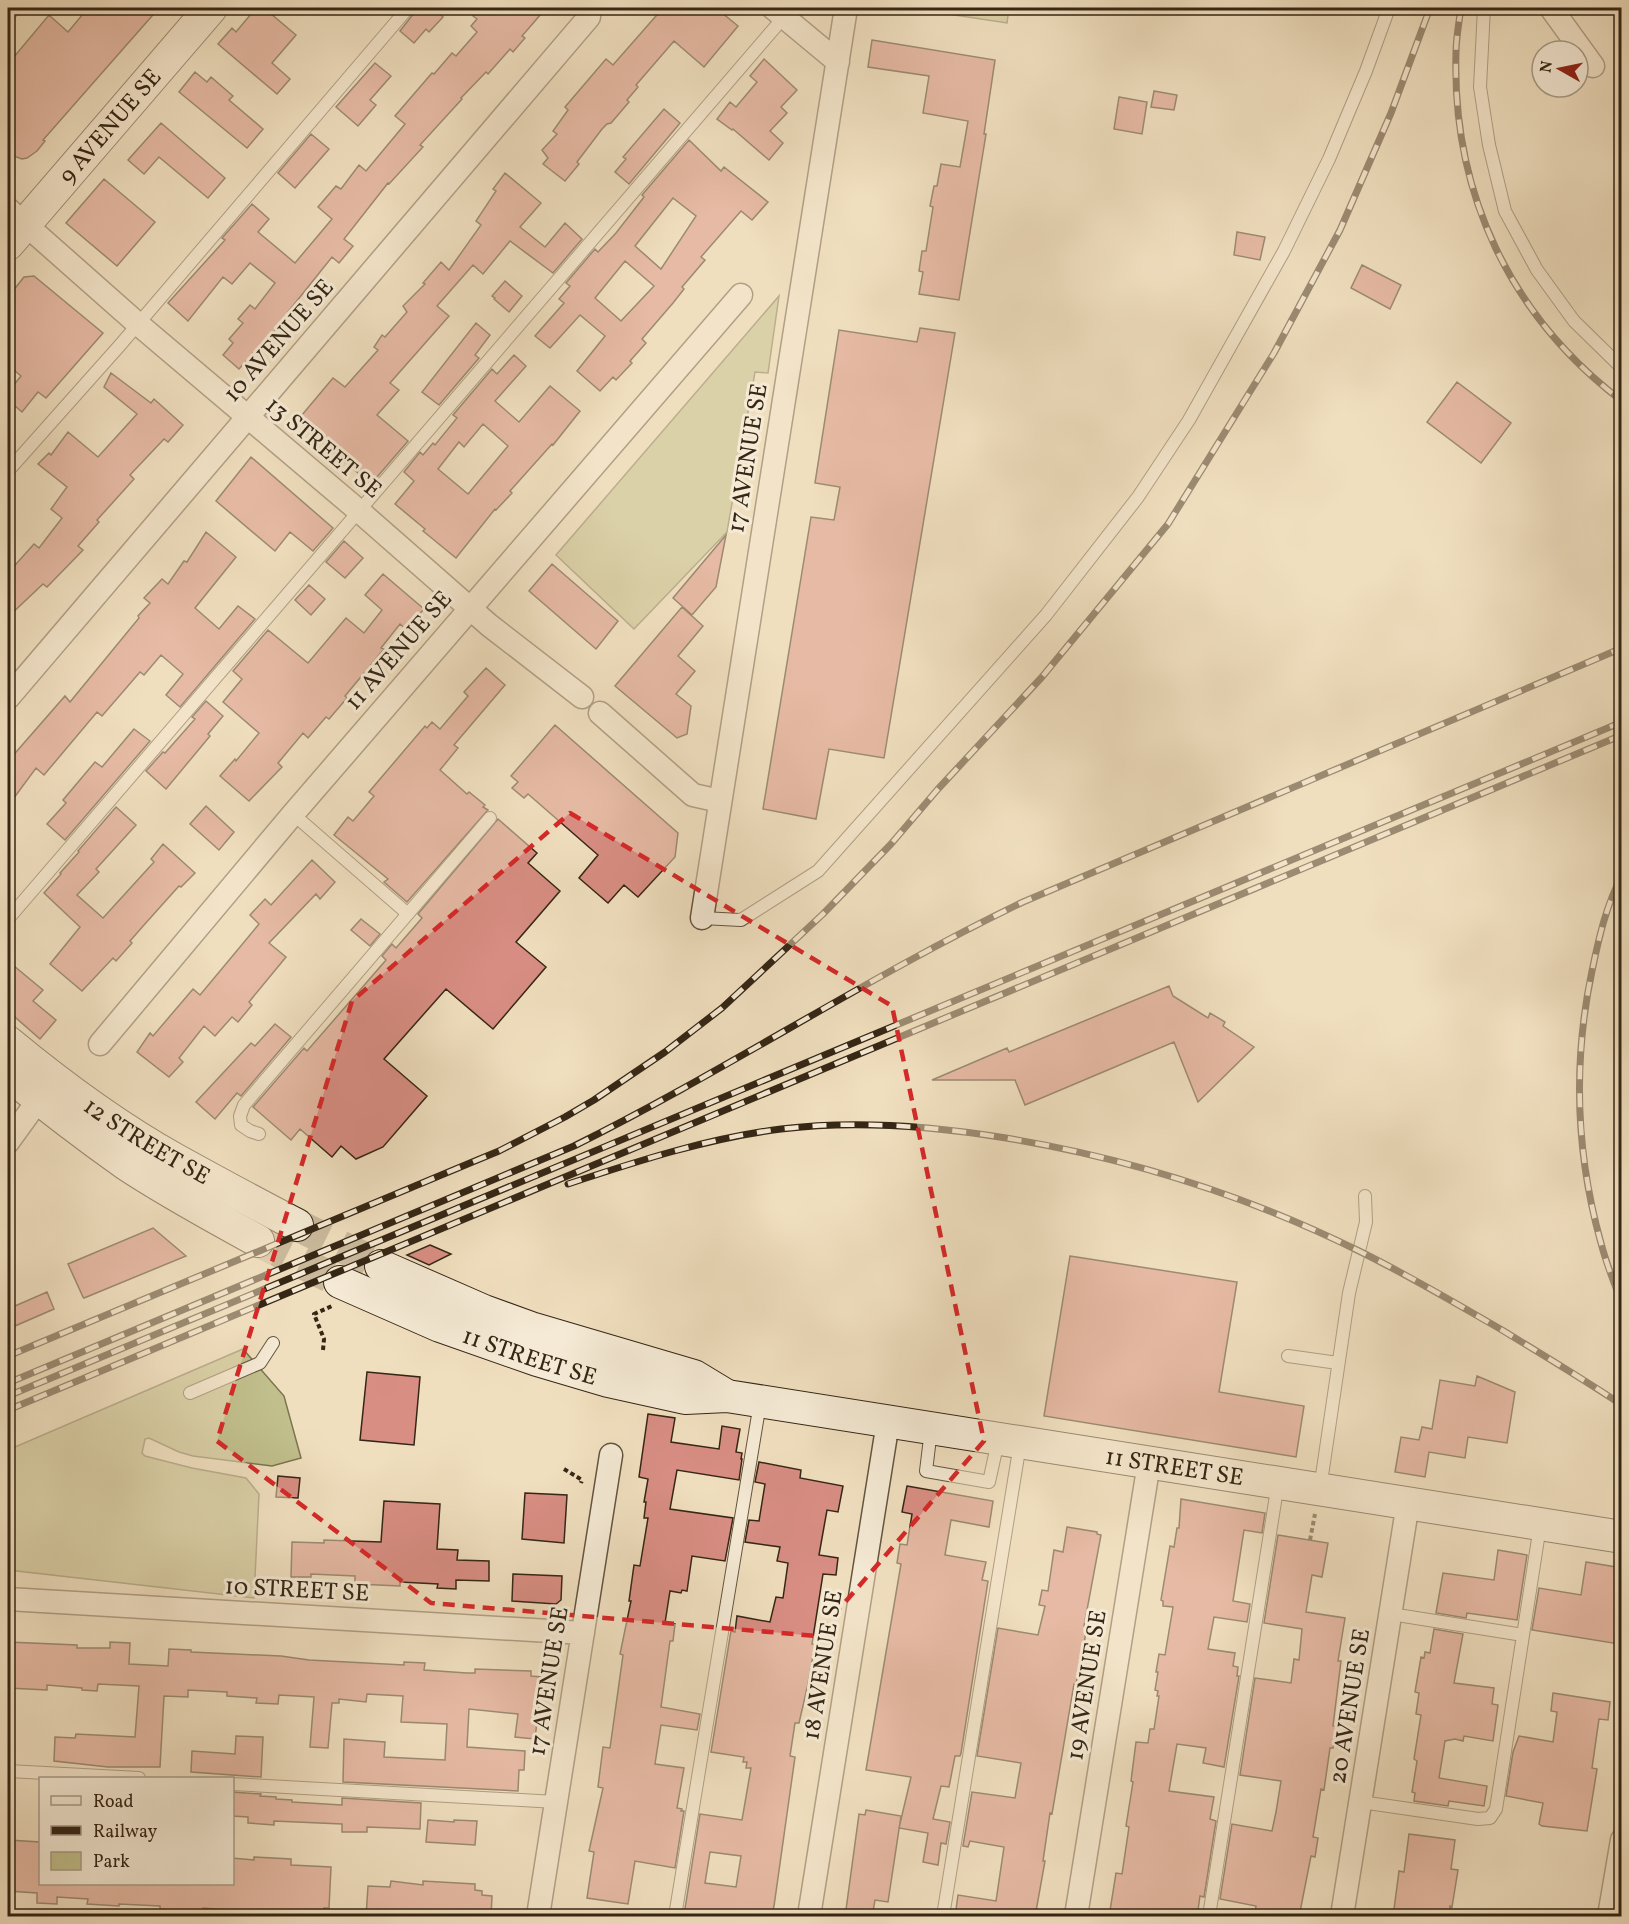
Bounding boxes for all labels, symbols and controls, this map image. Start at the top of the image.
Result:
north arrow [1530,39,1590,99]
text: N [1535,59,1559,74]
street label: 9 AVENUE SE [52,62,171,192]
street label: 10 AVENUE SE [216,272,343,410]
street label: 17 AVENUE SE [720,381,778,535]
street label: 13 STREET SE [257,390,388,507]
street label: 11 AVENUE SE [338,584,461,719]
street label: 12 STREET SE [76,1091,216,1195]
street label: 11 STREET SE [457,1320,601,1396]
street label: 11 STREET SE [1102,1441,1246,1496]
street label: 10 STREET SE [224,1570,370,1612]
street label: 18 AVENUE SE [795,1588,853,1743]
street label: 17 AVENUE SE [521,1604,579,1758]
street label: 19 AVENUE SE [1059,1608,1117,1763]
street label: 20 AVENUE SE [1322,1626,1380,1786]
legend [39,1777,234,1885]
text: Road [93,1790,134,1815]
text: Railway [93,1820,157,1845]
text: Park [93,1850,130,1875]

